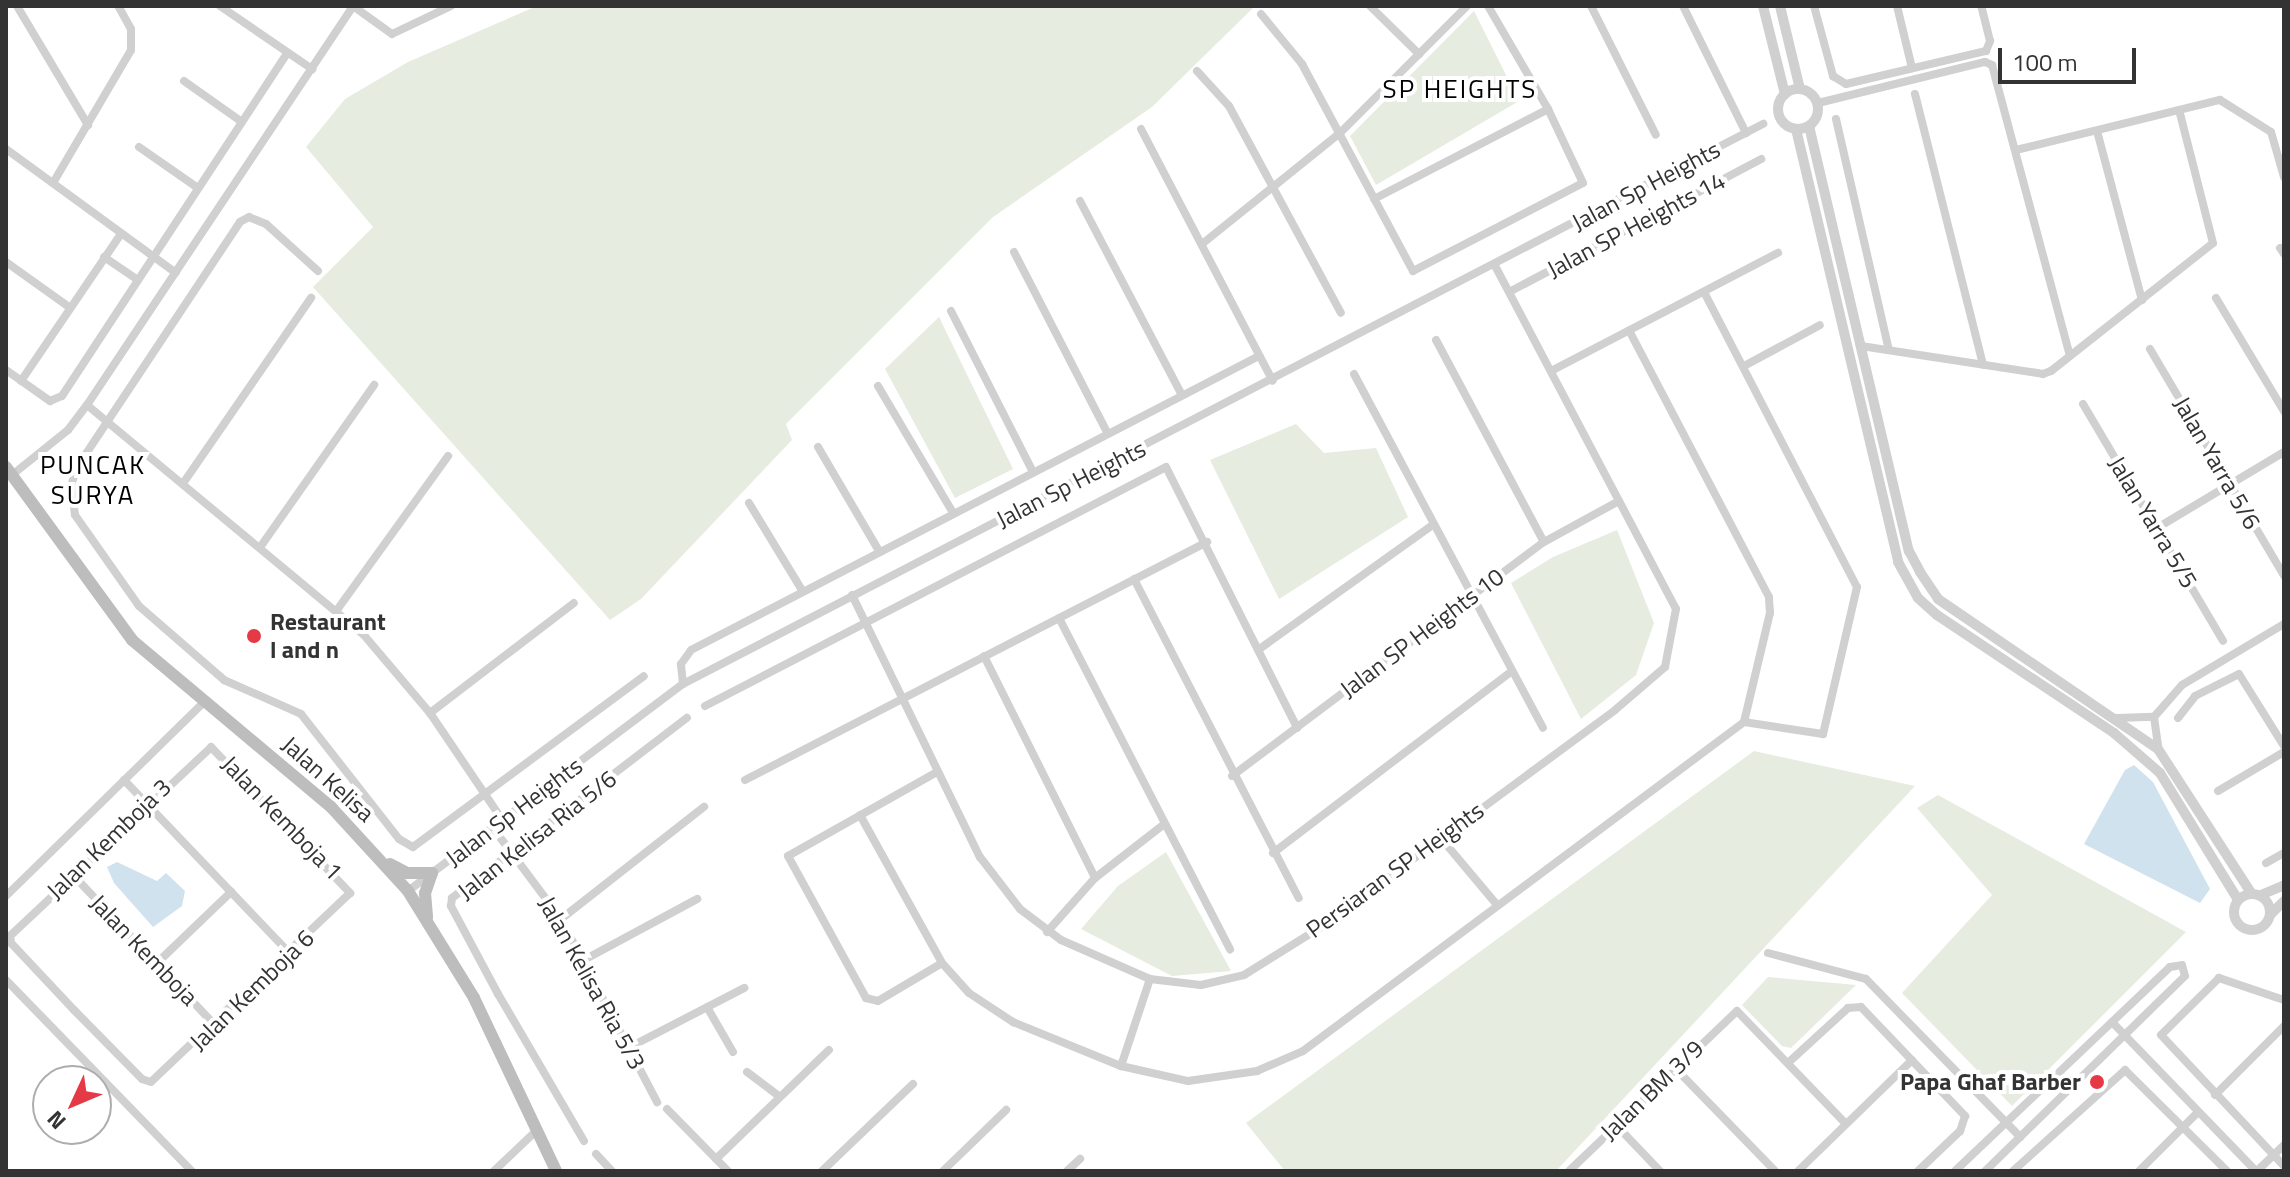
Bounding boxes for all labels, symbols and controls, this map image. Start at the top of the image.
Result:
scale bar [2002,32,2140,82]
text: 100 m [2012,44,2078,80]
district label: SP HEIGHTS [1383,73,1537,105]
street label: Jalan Sp Heights [1567,135,1725,237]
street label: Jalan SP Heights 14 [1542,166,1730,284]
street label: Jalan Yarra 5/6 [2167,391,2267,535]
street label: Jalan Sp Heights [991,434,1151,534]
district label: PUNCAK SURYA [40,449,146,510]
street label: Jalan Yarra 5/5 [2102,451,2204,593]
street label: Jalan SP Heights 10 [1334,562,1510,704]
place label: Restaurant l and n [270,608,386,664]
marker: Restaurant l and n [245,627,263,645]
street label: Jalan Kelisa [276,730,380,828]
street label: Jalan Kemboja 1 [216,750,348,886]
street label: Jalan Sp Heights [440,751,588,873]
street label: Jalan Kelisa Ria 5/6 [452,764,622,906]
street label: Jalan Kemboja 3 [41,773,177,905]
street label: Persiaran SP Heights [1301,796,1489,944]
street label: Jalan Kemboja [84,889,204,1011]
street label: Jalan Kelisa Ria 5/3 [533,891,651,1075]
street label: Jalan Kemboja 6 [184,924,320,1056]
street label: Jalan BM 3/9 [1595,1034,1709,1146]
north arrow [32,1065,112,1145]
place label: Papa Ghaf Barber [1900,1068,2081,1096]
marker: Papa Ghaf Barber [2088,1073,2106,1091]
text: N [39,1103,74,1138]

